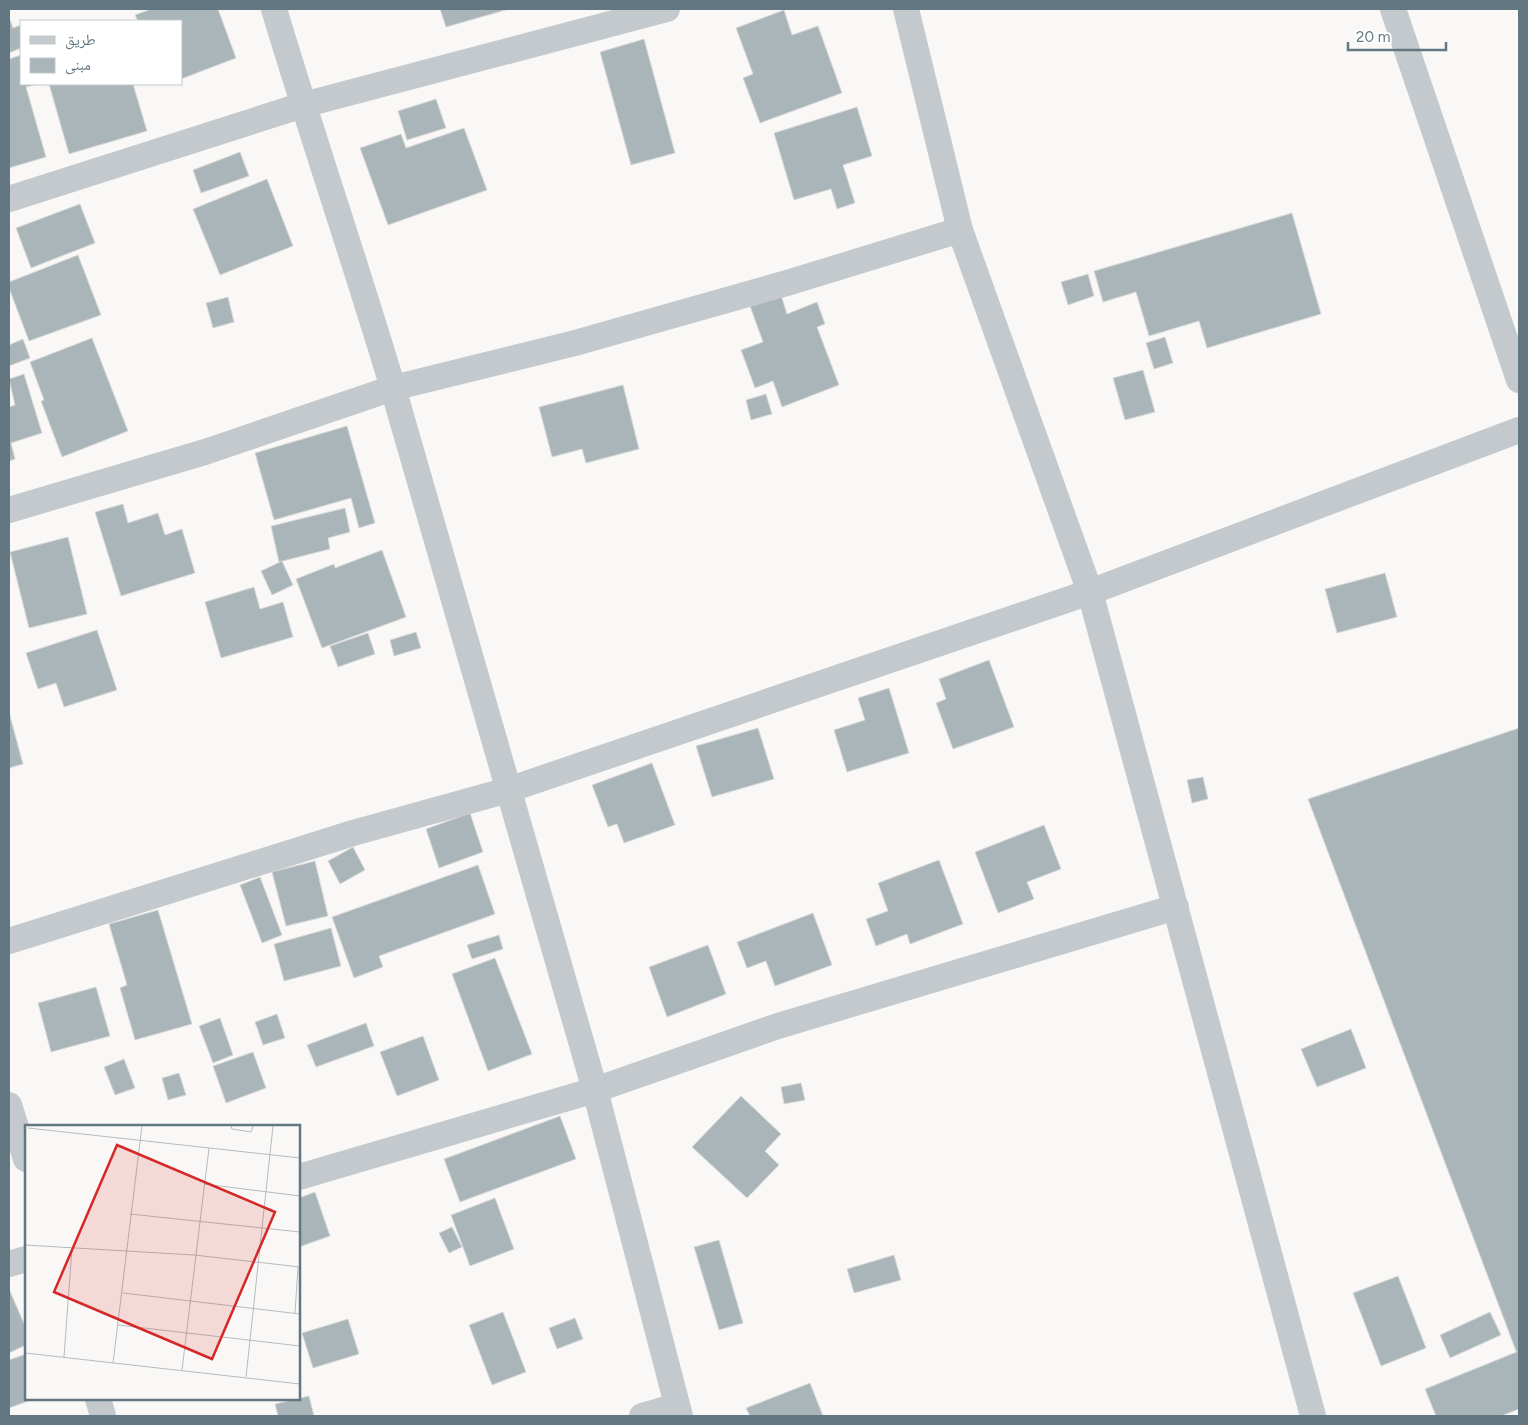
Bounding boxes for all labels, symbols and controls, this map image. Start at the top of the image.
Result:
legend [20,20,182,85]
scale bar [1348,20,1446,52]
text: 20 m [1356,28,1390,46]
text: طريق [65,31,96,50]
text: مبنى [65,56,91,75]
inset map [25,1125,300,1400]

